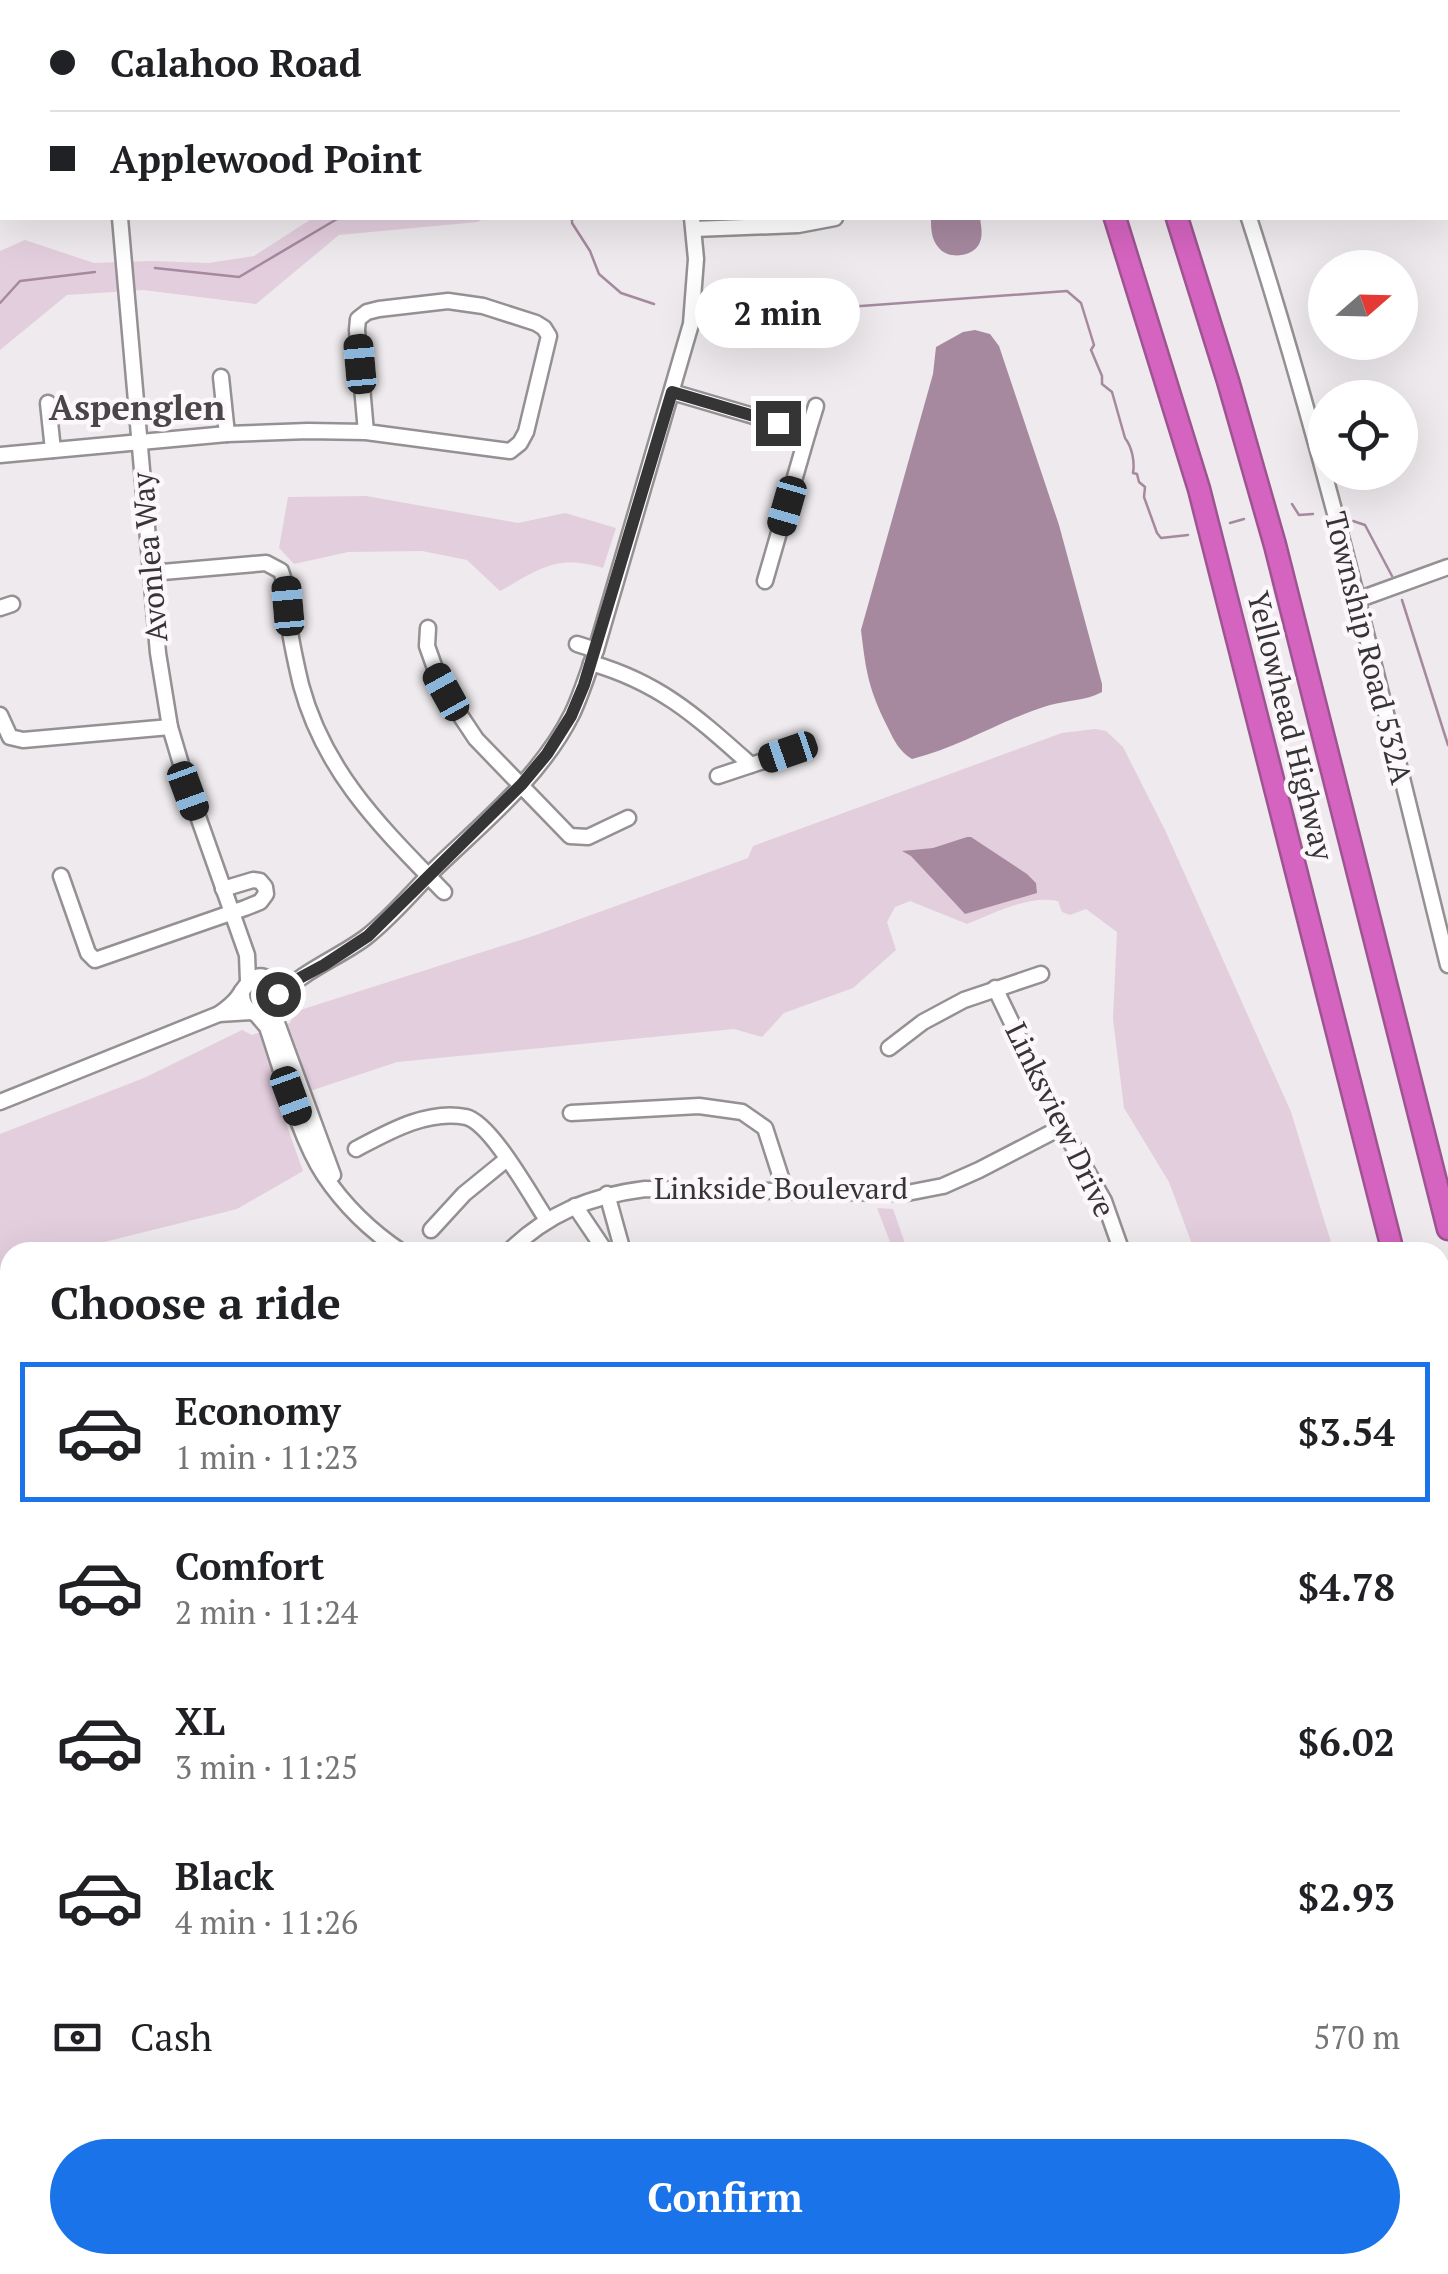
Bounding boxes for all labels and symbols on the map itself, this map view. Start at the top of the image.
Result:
north arrow [1308,250,1418,360]
callout: 2 min [696,278,860,348]
car [342,333,378,395]
district label: Aspenglen [49,384,226,430]
route end [756,401,801,446]
street label: Avonlea Way [122,470,176,644]
car [764,473,810,539]
street label: Township Road 532A [1316,507,1422,789]
car [270,575,306,637]
street label: Yellowhead Highway [1238,587,1344,865]
car [418,658,474,726]
car [755,728,821,776]
car [164,758,212,824]
route start [256,972,301,1017]
street label: Linksview Drive [997,1016,1125,1224]
car [267,1063,315,1129]
street label: Linkside Boulevard [654,1168,908,1208]

